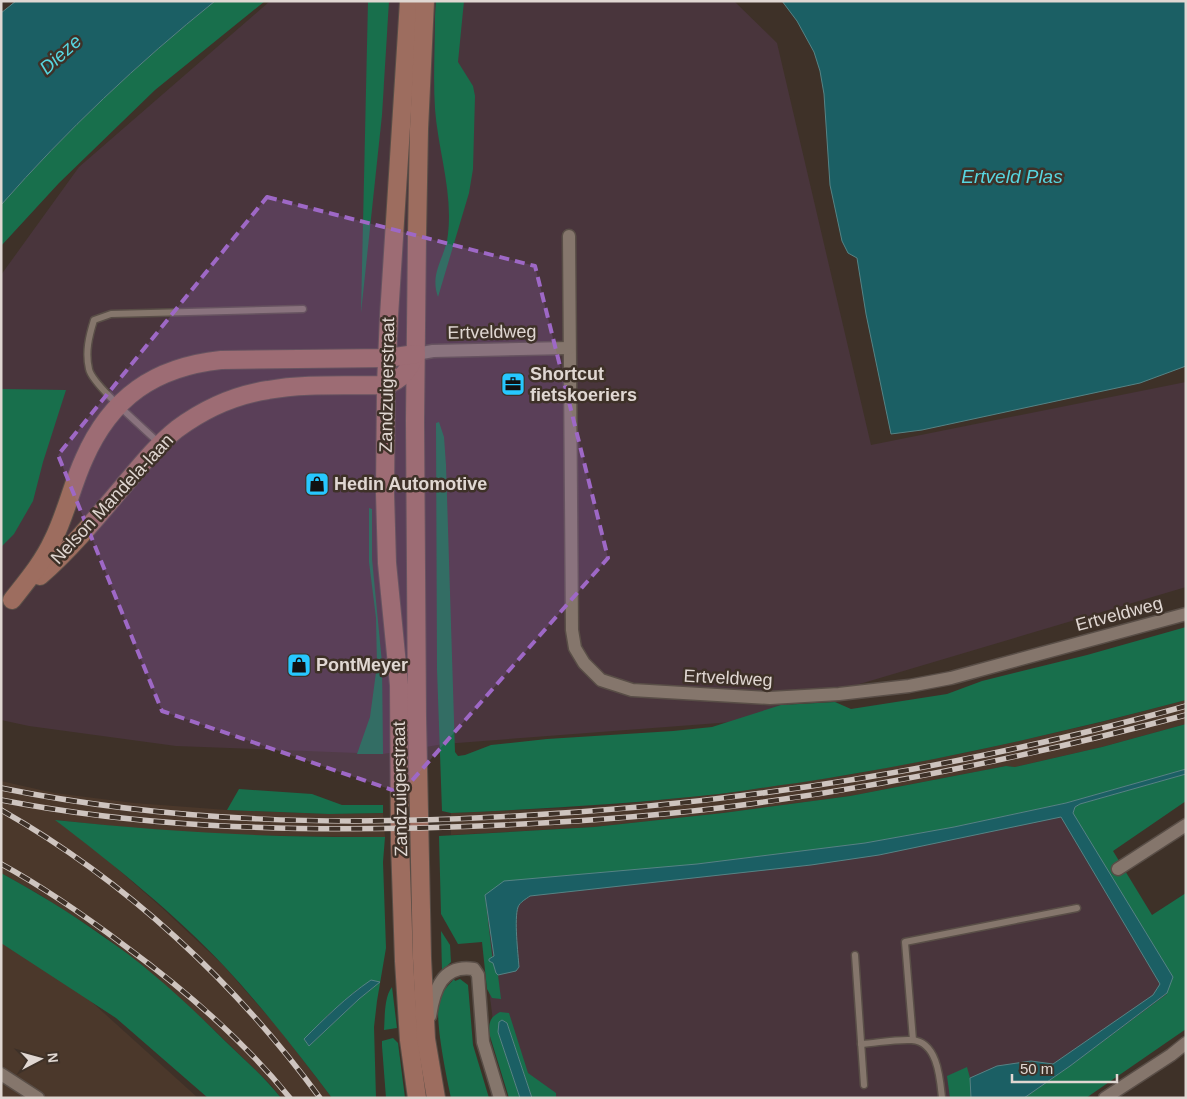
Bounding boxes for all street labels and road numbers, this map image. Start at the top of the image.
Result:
street label: Zandzuigerstraat [376,317,398,453]
street label: Ertveldweg [447,321,537,343]
street label: Nelson Mandela-laan [47,430,177,568]
street label: Ertveldweg [1073,593,1165,635]
street label: Ertveldweg [683,666,773,690]
street label: Zandzuigerstraat [389,721,411,857]

